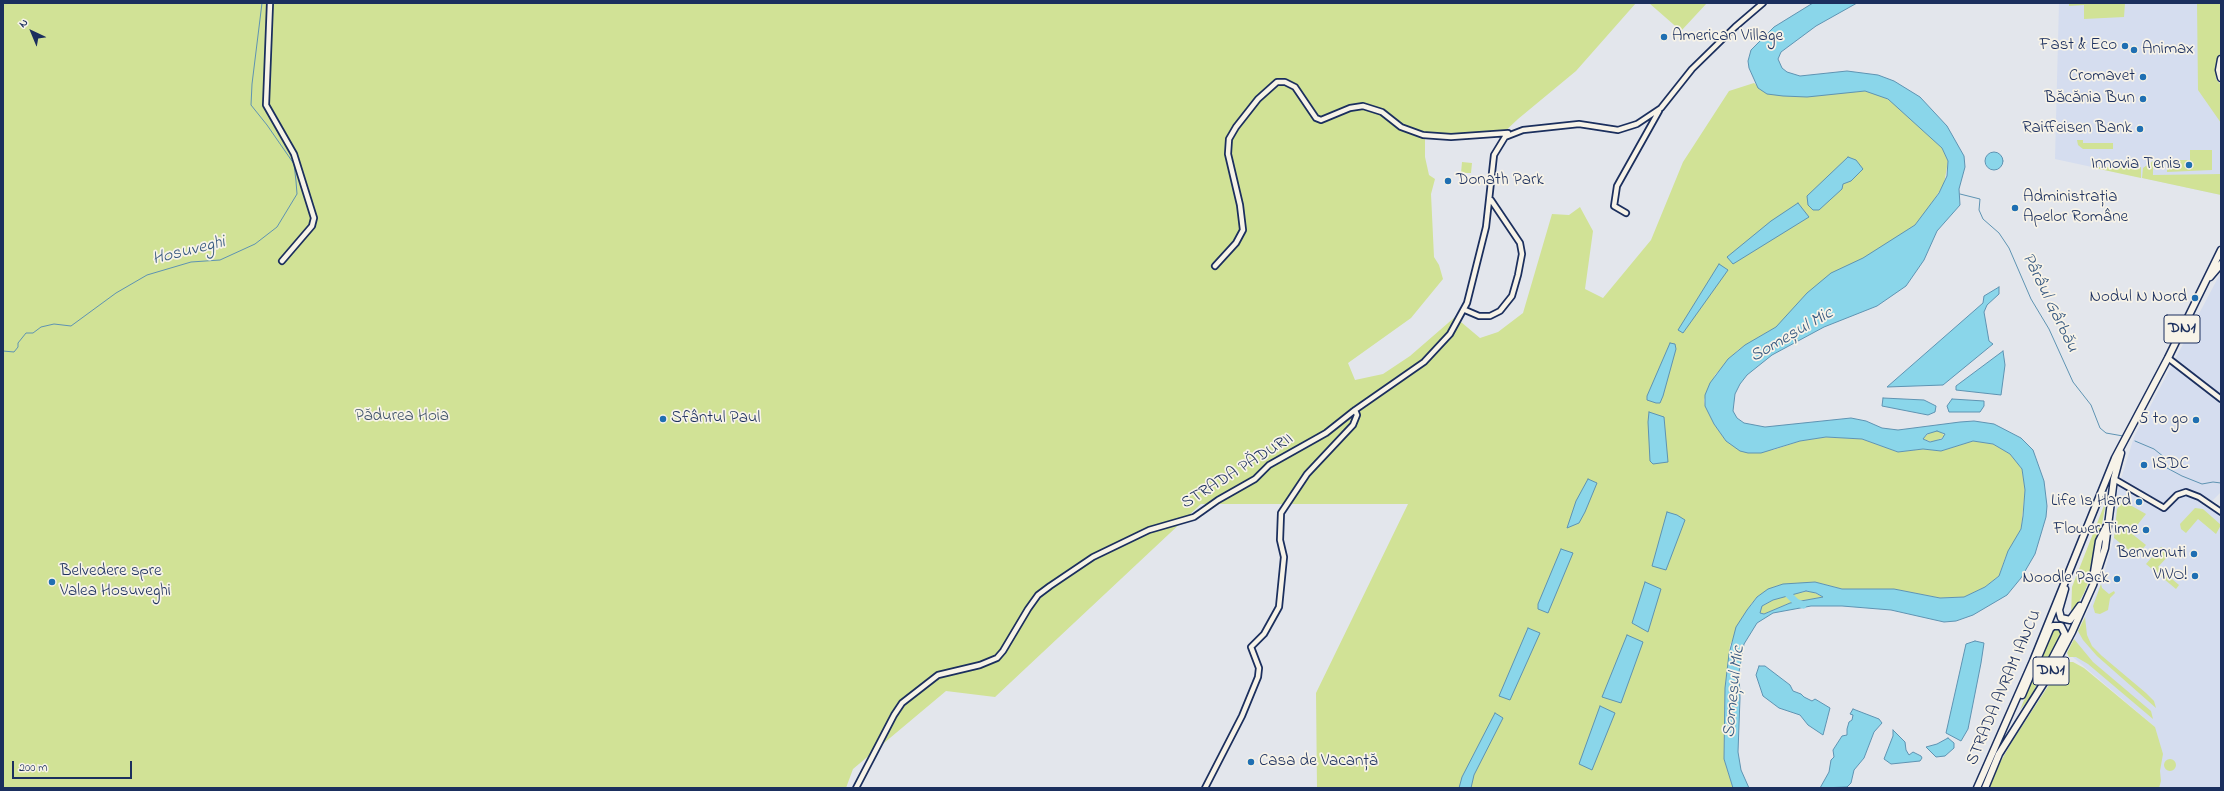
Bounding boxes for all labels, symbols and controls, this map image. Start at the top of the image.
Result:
north arrow [12,12,52,52]
text: N [15,15,32,32]
place label: American Village [1672,27,1783,47]
marker: American Village [1659,32,1669,42]
place label: Fast & Eco [2039,36,2117,56]
place label: Animax [2142,40,2194,60]
marker: Fast & Eco [2120,41,2130,51]
marker: Animax [2129,45,2139,55]
place label: Cromavet [2069,67,2135,87]
marker: Cromavet [2138,72,2148,82]
place label: Băcănia Bun [2044,89,2135,109]
marker: Băcănia Bun [2138,94,2148,104]
place label: Raiffeisen Bank [2022,119,2132,139]
marker: Raiffeisen Bank [2135,124,2145,134]
place label: Innovia Tenis [2091,155,2181,175]
marker: Innovia Tenis [2184,160,2194,170]
place label: Donath Park [1456,171,1544,191]
marker: Donath Park [1443,176,1453,186]
place label: Administrația Apelor Române [2023,188,2128,228]
marker: Administrația Apelor Române [2010,203,2020,213]
water label: Hosuveghi [151,233,227,271]
water label: Pârâul Gârbău [2016,250,2082,356]
place label: Nodul N Nord [2089,288,2187,308]
marker: Nodul N Nord [2190,293,2200,303]
water label: Someșul Mic [1747,304,1837,368]
road number: DN1 [2164,315,2200,343]
park label: Pădurea Hoia [355,407,449,427]
place label: Sfântul Paul [671,409,760,429]
place label: 5 to go [2139,410,2188,430]
marker: Sfântul Paul [658,414,668,424]
marker: 5 to go [2191,415,2201,425]
street label: STRADA PĂDURII [1178,430,1298,514]
place label: ISDC [2152,455,2189,475]
marker: ISDC [2139,460,2149,470]
place label: Life Is Hard [2051,492,2131,512]
marker: Life Is Hard [2134,497,2144,507]
place label: Flower Time [2053,520,2138,540]
marker: Flower Time [2141,525,2151,535]
place label: Benvenuti [2117,544,2186,564]
marker: Benvenuti [2189,549,2199,559]
place label: Belvedere spre Valea Hosuveghi [60,562,171,602]
place label: VIVO! [2153,566,2187,586]
place label: Noodle Pack [2023,569,2109,589]
marker: VIVO! [2190,571,2200,581]
marker: Noodle Pack [2112,574,2122,584]
marker: Belvedere spre Valea Hosuveghi [47,577,57,587]
street label: STRADA AVRAM IANCU [1963,607,2047,769]
water label: Someșul Mic [1719,645,1751,739]
road number: DN1 [2033,657,2069,685]
place label: Casa de Vacanță [1259,752,1378,772]
scale bar [14,753,134,779]
marker: Casa de Vacanță [1246,757,1256,767]
text: 200 m [19,759,48,777]

